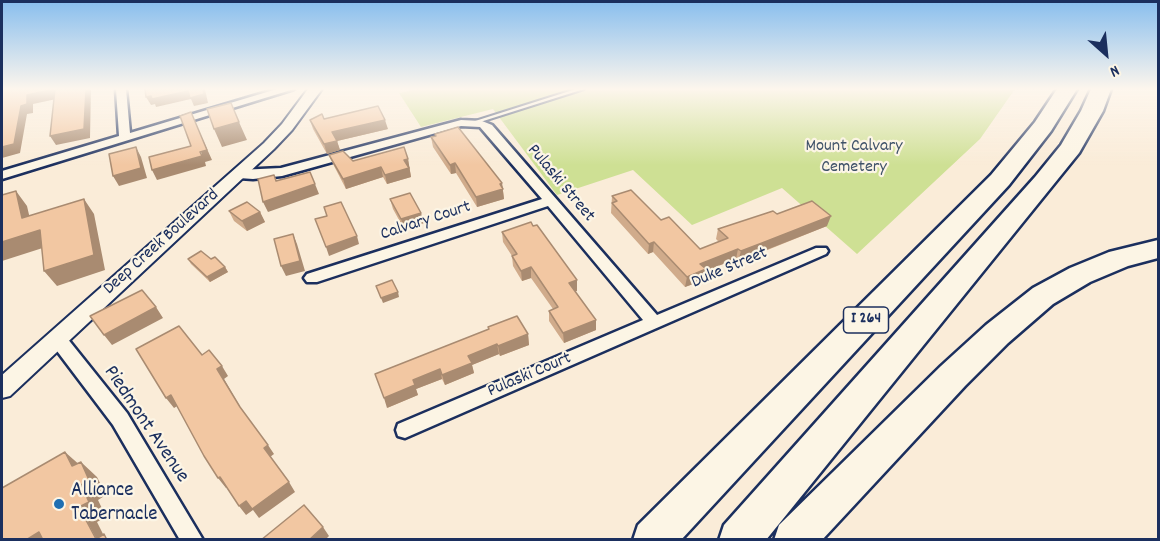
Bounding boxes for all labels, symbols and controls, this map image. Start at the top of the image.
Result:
north arrow [1076,24,1136,84]
text: N [1106,58,1123,83]
park label: Mount Calvary Cemetery [806,137,902,180]
street label: Pulaski Street [521,141,599,227]
street label: Deep Creek Boulevard [100,185,224,301]
street label: Calvary Court [378,197,474,247]
street label: Duke Street [689,243,771,295]
road number: I 264 [844,307,888,333]
street label: Pulaski Court [485,349,575,403]
street label: Piedmont Avenue [97,362,193,488]
place label: Alliance Tabernacle [71,479,158,529]
marker: Alliance Tabernacle [52,497,66,511]

